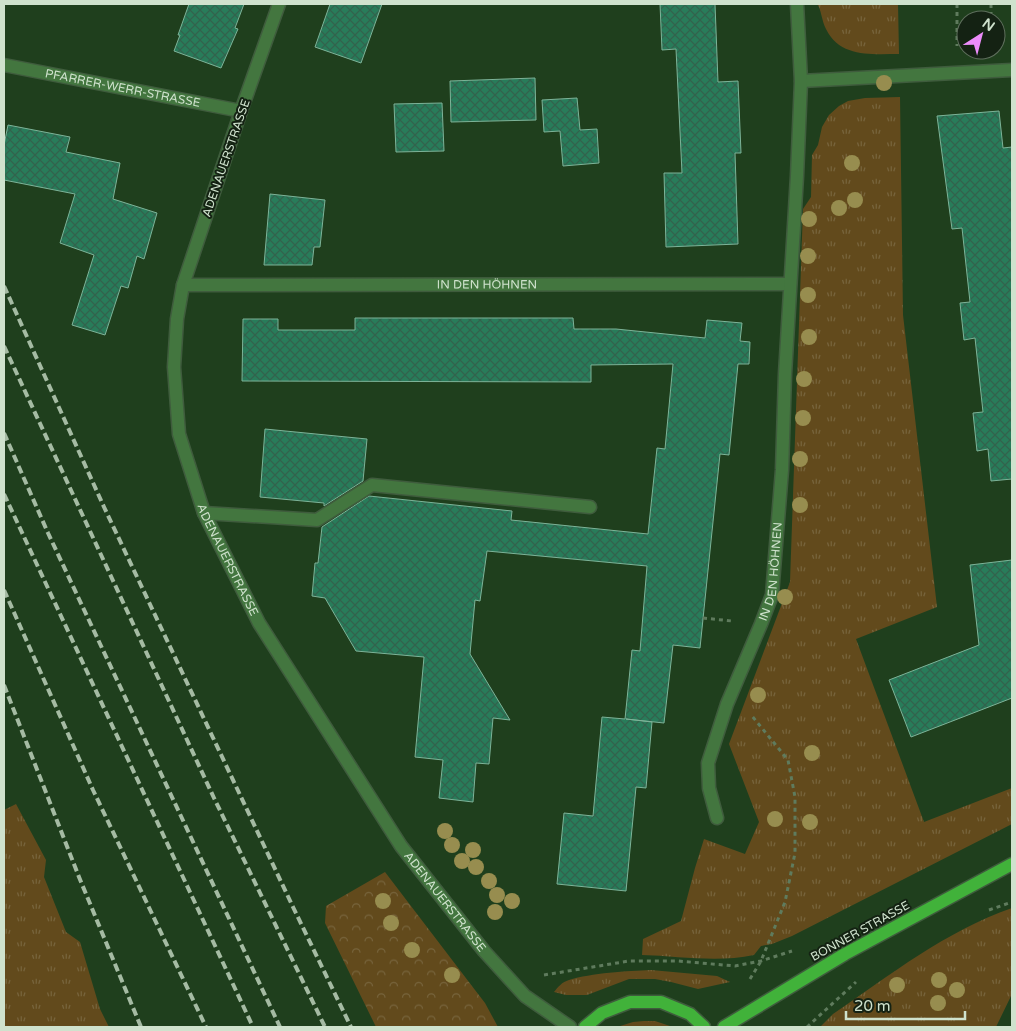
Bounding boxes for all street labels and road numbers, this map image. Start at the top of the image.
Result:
street label: PFARRER-WERR-STRASSE [44,66,202,110]
street label: ADENAUERSTRASSE [199,97,253,219]
street label: IN DEN HÖHNEN [437,277,537,292]
street label: ADENAUERSTRASSE [194,502,261,619]
street label: IN DEN HÖHNEN [756,521,785,623]
street label: ADENAUERSTRASSE [401,849,489,955]
street label: BONNER STRASSE [808,898,912,964]

